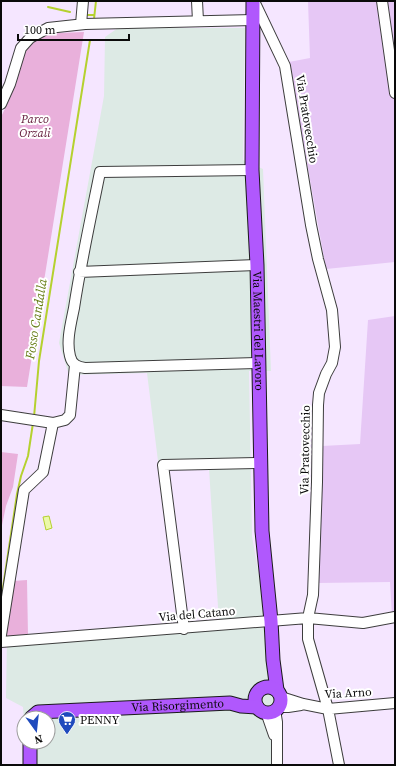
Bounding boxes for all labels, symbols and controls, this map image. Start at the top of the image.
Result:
scale bar [18,16,129,42]
text: 100 m [24,22,56,38]
street label: Via Pratovecchio [292,74,322,165]
park label: Parco Orzali [19,111,51,141]
street label: Via Maestri del Lavoro [249,271,267,391]
water label: Fosso Candalla [21,277,51,361]
street label: Via Pratovecchio [296,405,314,495]
street label: Via del Catano [158,603,236,625]
street label: Via Arno [324,684,372,702]
street label: Via Risorgimento [131,695,225,716]
north arrow [16,710,56,750]
supermarket icon: PENNY [57,710,77,735]
place label: PENNY [80,712,120,728]
text: N [33,731,44,747]

